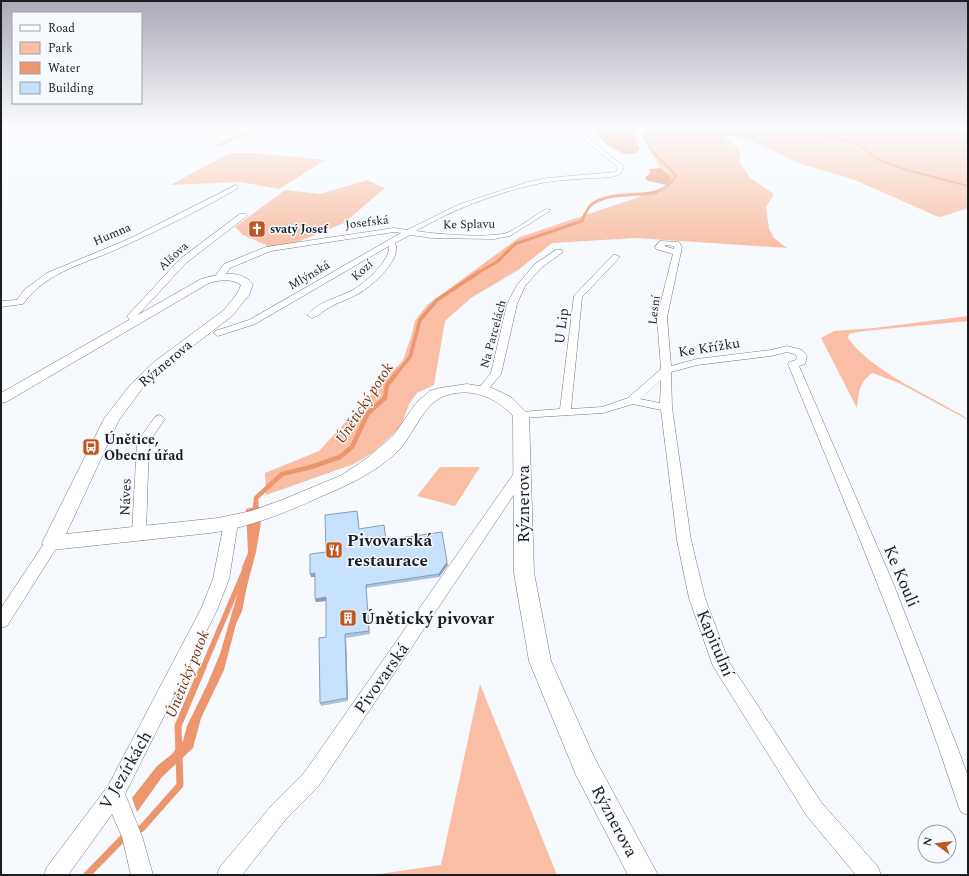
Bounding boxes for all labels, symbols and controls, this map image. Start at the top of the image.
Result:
legend [12,12,142,104]
text: Road [48,19,75,38]
text: Park [48,39,73,58]
text: Water [48,59,80,78]
text: Building [48,79,94,98]
street label: Josefská [344,210,390,235]
street label: Ke Splavu [443,215,496,234]
street label: Humna [90,218,134,251]
church icon: svatý Josef [247,219,267,239]
place label: svatý Josef [270,220,329,239]
street label: Alšova [154,237,193,275]
street label: Kozí [347,254,379,286]
street label: Mlýnská [285,256,334,295]
street label: Lesní [643,293,666,326]
street label: Na Parcelách [475,298,512,370]
street label: U Lip [549,307,574,345]
street label: Ke Křížku [677,332,742,363]
street label: Rýznerova [134,335,197,392]
water label: Únětický potok [329,358,399,449]
place label: Únětice, Obecní úřad [104,429,184,466]
bus stop icon: Únětice, Obecní úřad [81,437,101,457]
street label: Rýznerova [511,464,537,543]
street label: Náves [114,478,137,516]
place label: Pivovarská restaurace [347,528,432,574]
restaurant icon: Pivovarská restaurace [324,540,344,560]
street label: Ke Kouli [876,541,926,612]
place label: Únětický pivovar [361,606,495,632]
street label: Kapitulní [689,606,741,682]
building icon: Únětický pivovar [338,608,358,628]
water label: Únětický potok [159,627,216,722]
street label: Pivovarská [348,637,416,719]
street label: V Jezírkách [93,726,159,815]
street label: Rýznerova [584,781,644,863]
north arrow [917,824,957,864]
text: N [918,835,937,848]

